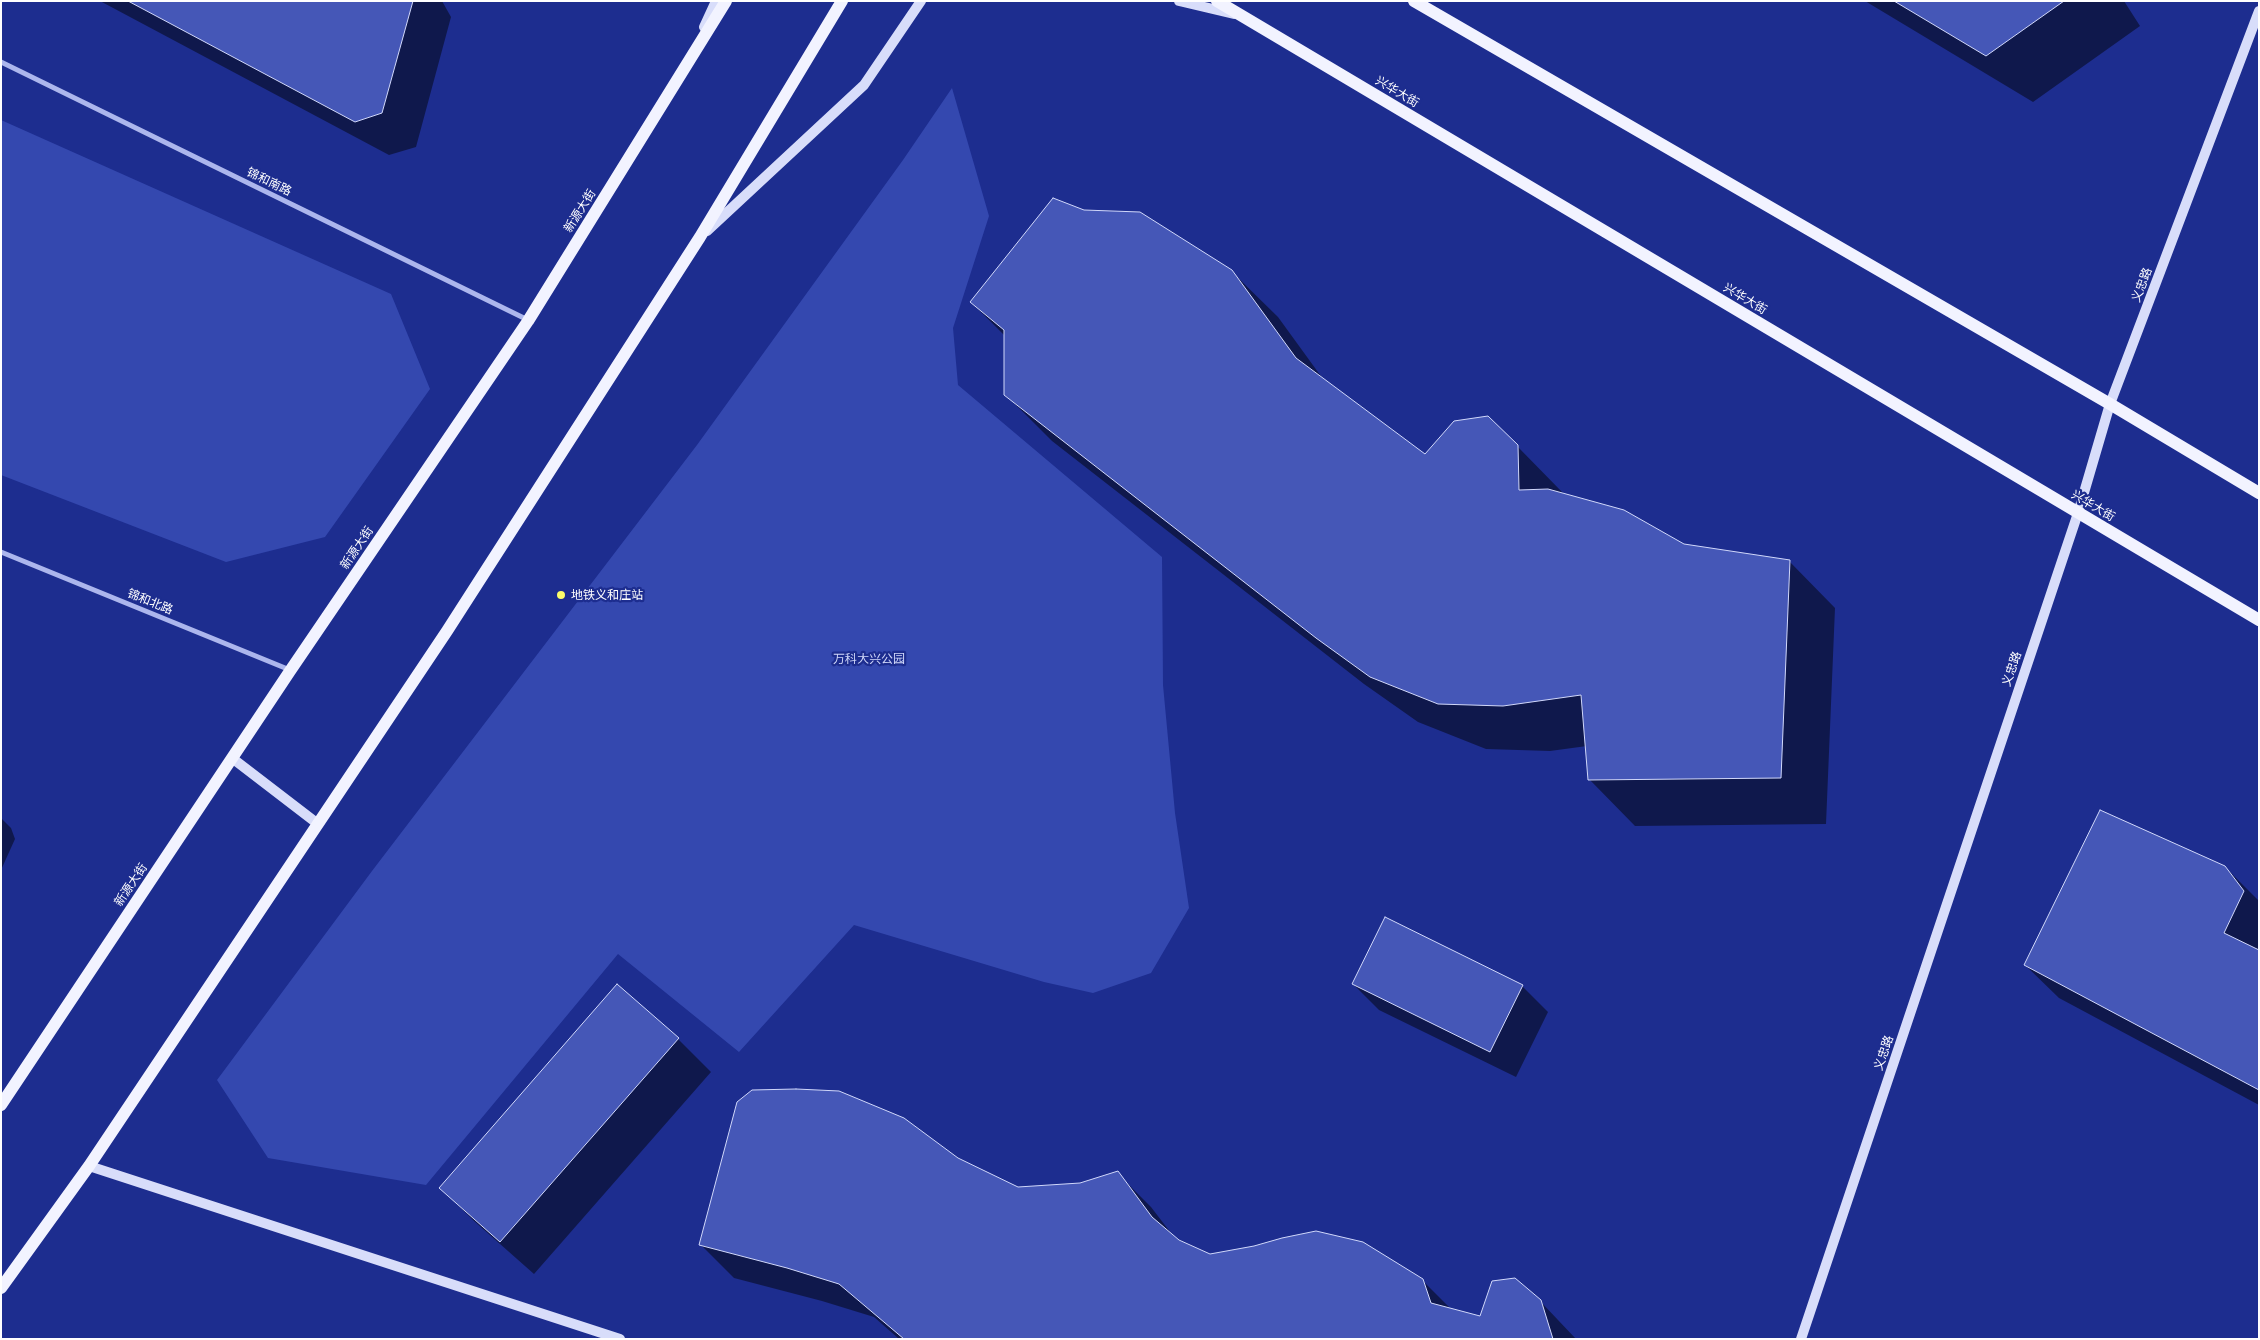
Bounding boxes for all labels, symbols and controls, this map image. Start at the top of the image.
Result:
street label: 兴华大街 [1373,73,1421,111]
street label: 锦和南路 [244,165,294,199]
street label: 新源大街 [561,187,599,235]
street label: 义忠路 [2129,266,2155,304]
street label: 兴华大街 [1721,280,1769,318]
street label: 兴华大街 [2069,487,2117,525]
street label: 新源大街 [338,524,376,572]
street label: 锦和北路 [125,586,175,618]
place label: 地铁义和庄站 [571,588,643,602]
marker: 地铁义和庄站 [555,589,567,601]
street label: 义忠路 [1999,650,2025,688]
park label: 万科大兴公园 [833,652,905,666]
street label: 新源大街 [112,861,150,909]
street label: 义忠路 [1871,1034,1897,1072]

